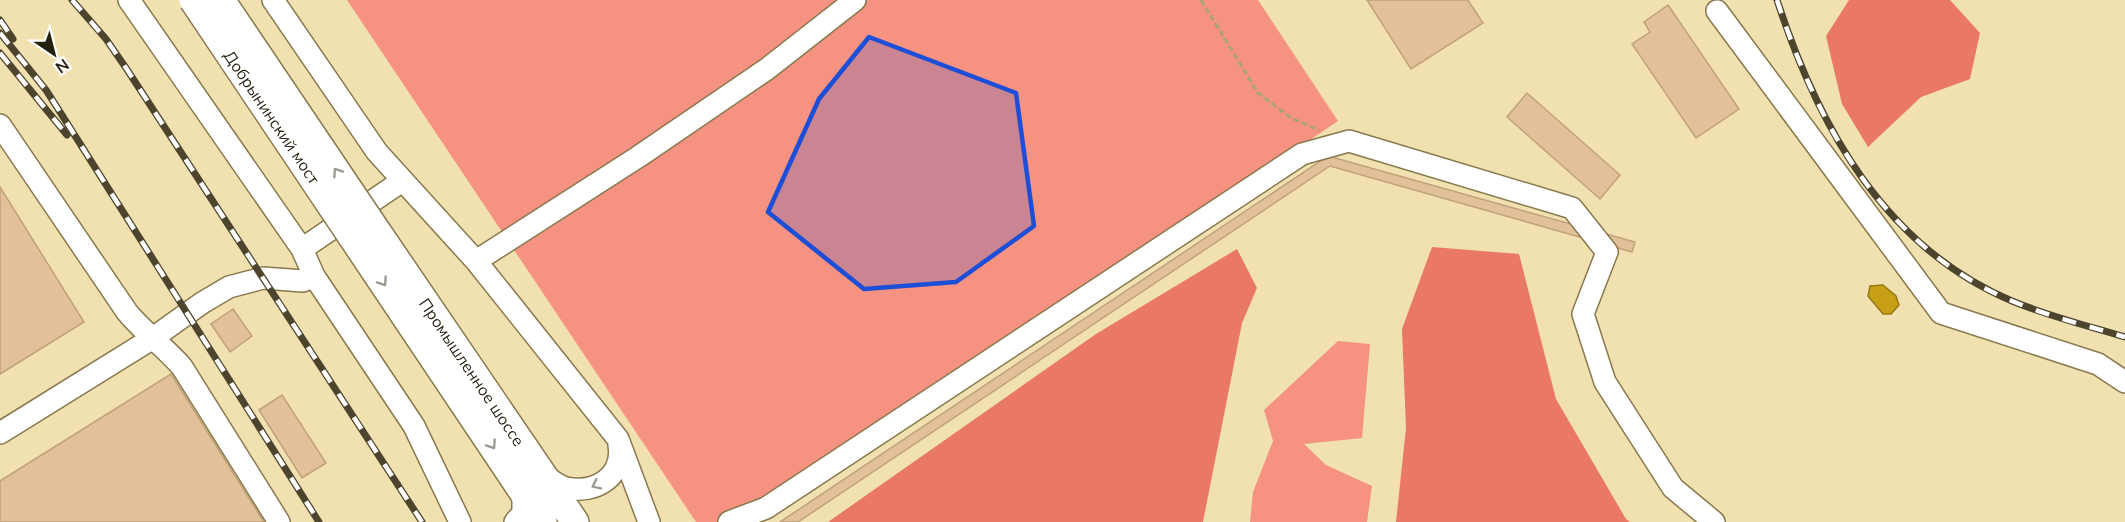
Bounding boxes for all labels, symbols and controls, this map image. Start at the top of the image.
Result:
north arrow [24,24,84,84]
street label: Добрынинский мост [220,46,325,188]
text: N [52,55,73,78]
one-way arrow [333,168,344,179]
one-way arrow [375,276,386,287]
street label: Промышленное шоссе [415,294,529,450]
one-way arrow [485,439,496,450]
one-way arrow [591,478,602,490]

